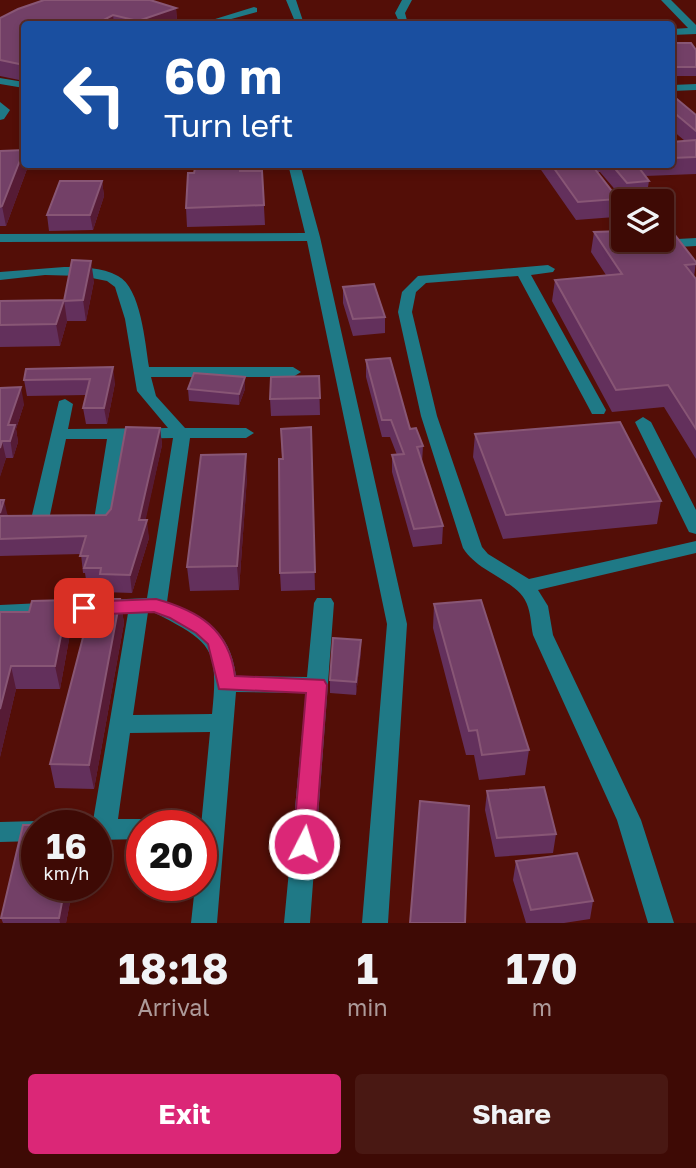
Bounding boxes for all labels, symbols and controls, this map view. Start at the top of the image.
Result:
text: 60 m [164,46,282,105]
icon: left [49,49,140,140]
text: Turn left [164,106,293,144]
map controls [611,189,674,252]
button: layers [611,189,674,252]
pin [54,578,114,638]
icon: arrive [65,589,103,627]
position arrow [267,807,341,881]
speed limit sign: 20 [126,810,217,901]
text: 16 [46,825,87,867]
text: km/h [44,862,89,884]
text: 18:18 [118,943,229,993]
text: 1 [356,943,378,993]
text: 170 [506,943,578,993]
text: Arrival [137,993,210,1021]
text: min [347,993,388,1021]
text: m [532,993,552,1021]
button: Exit [28,1074,341,1154]
button: Share [355,1074,668,1154]

